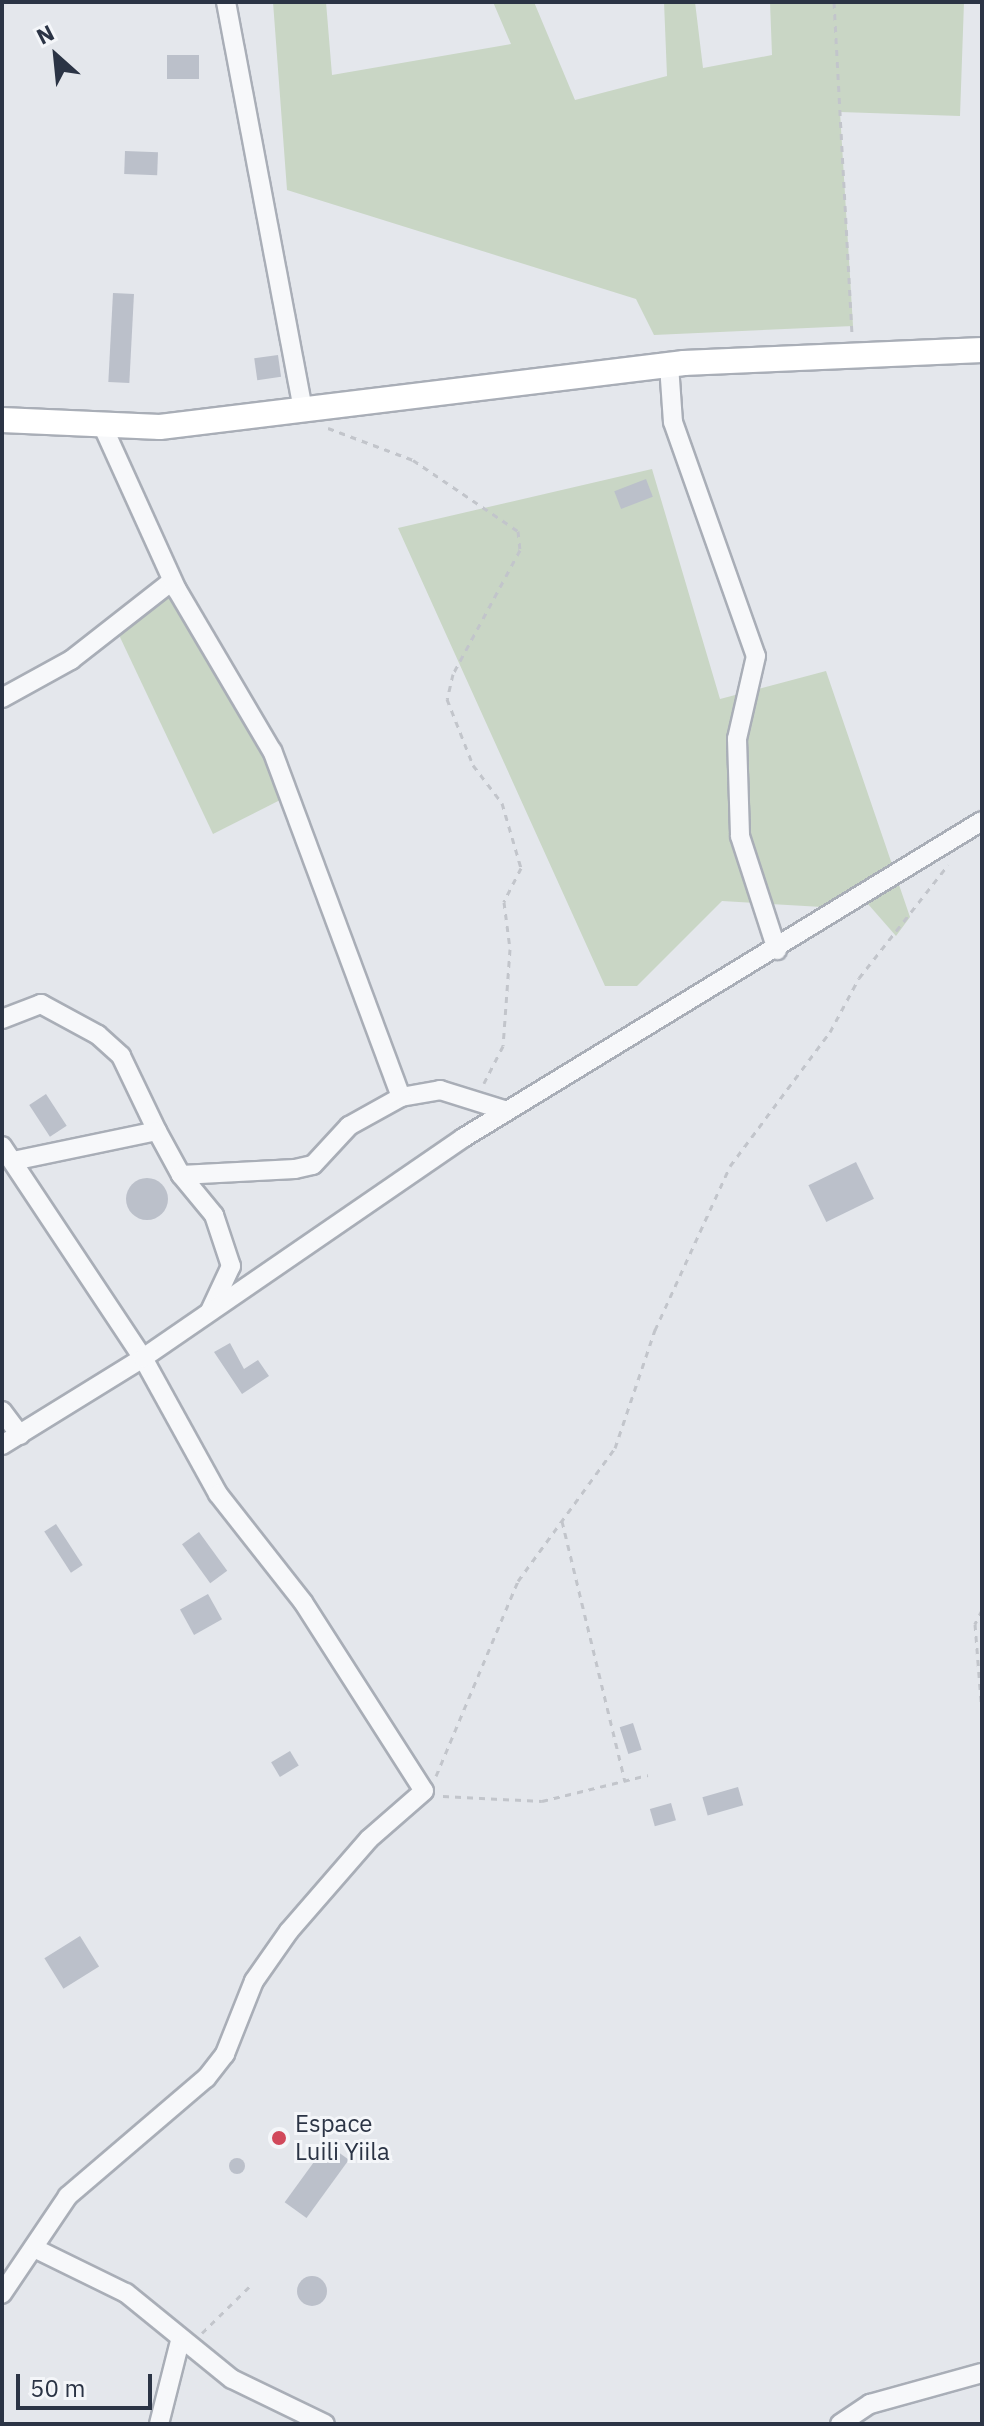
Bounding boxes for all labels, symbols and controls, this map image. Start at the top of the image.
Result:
north arrow [16,16,96,96]
text: N [31,18,59,51]
place label: Espace Luili Yiila [295,2110,390,2166]
marker: Espace Luili Yiila [270,2129,288,2147]
scale bar [20,2358,156,2408]
text: 50 m [30,2372,85,2404]

